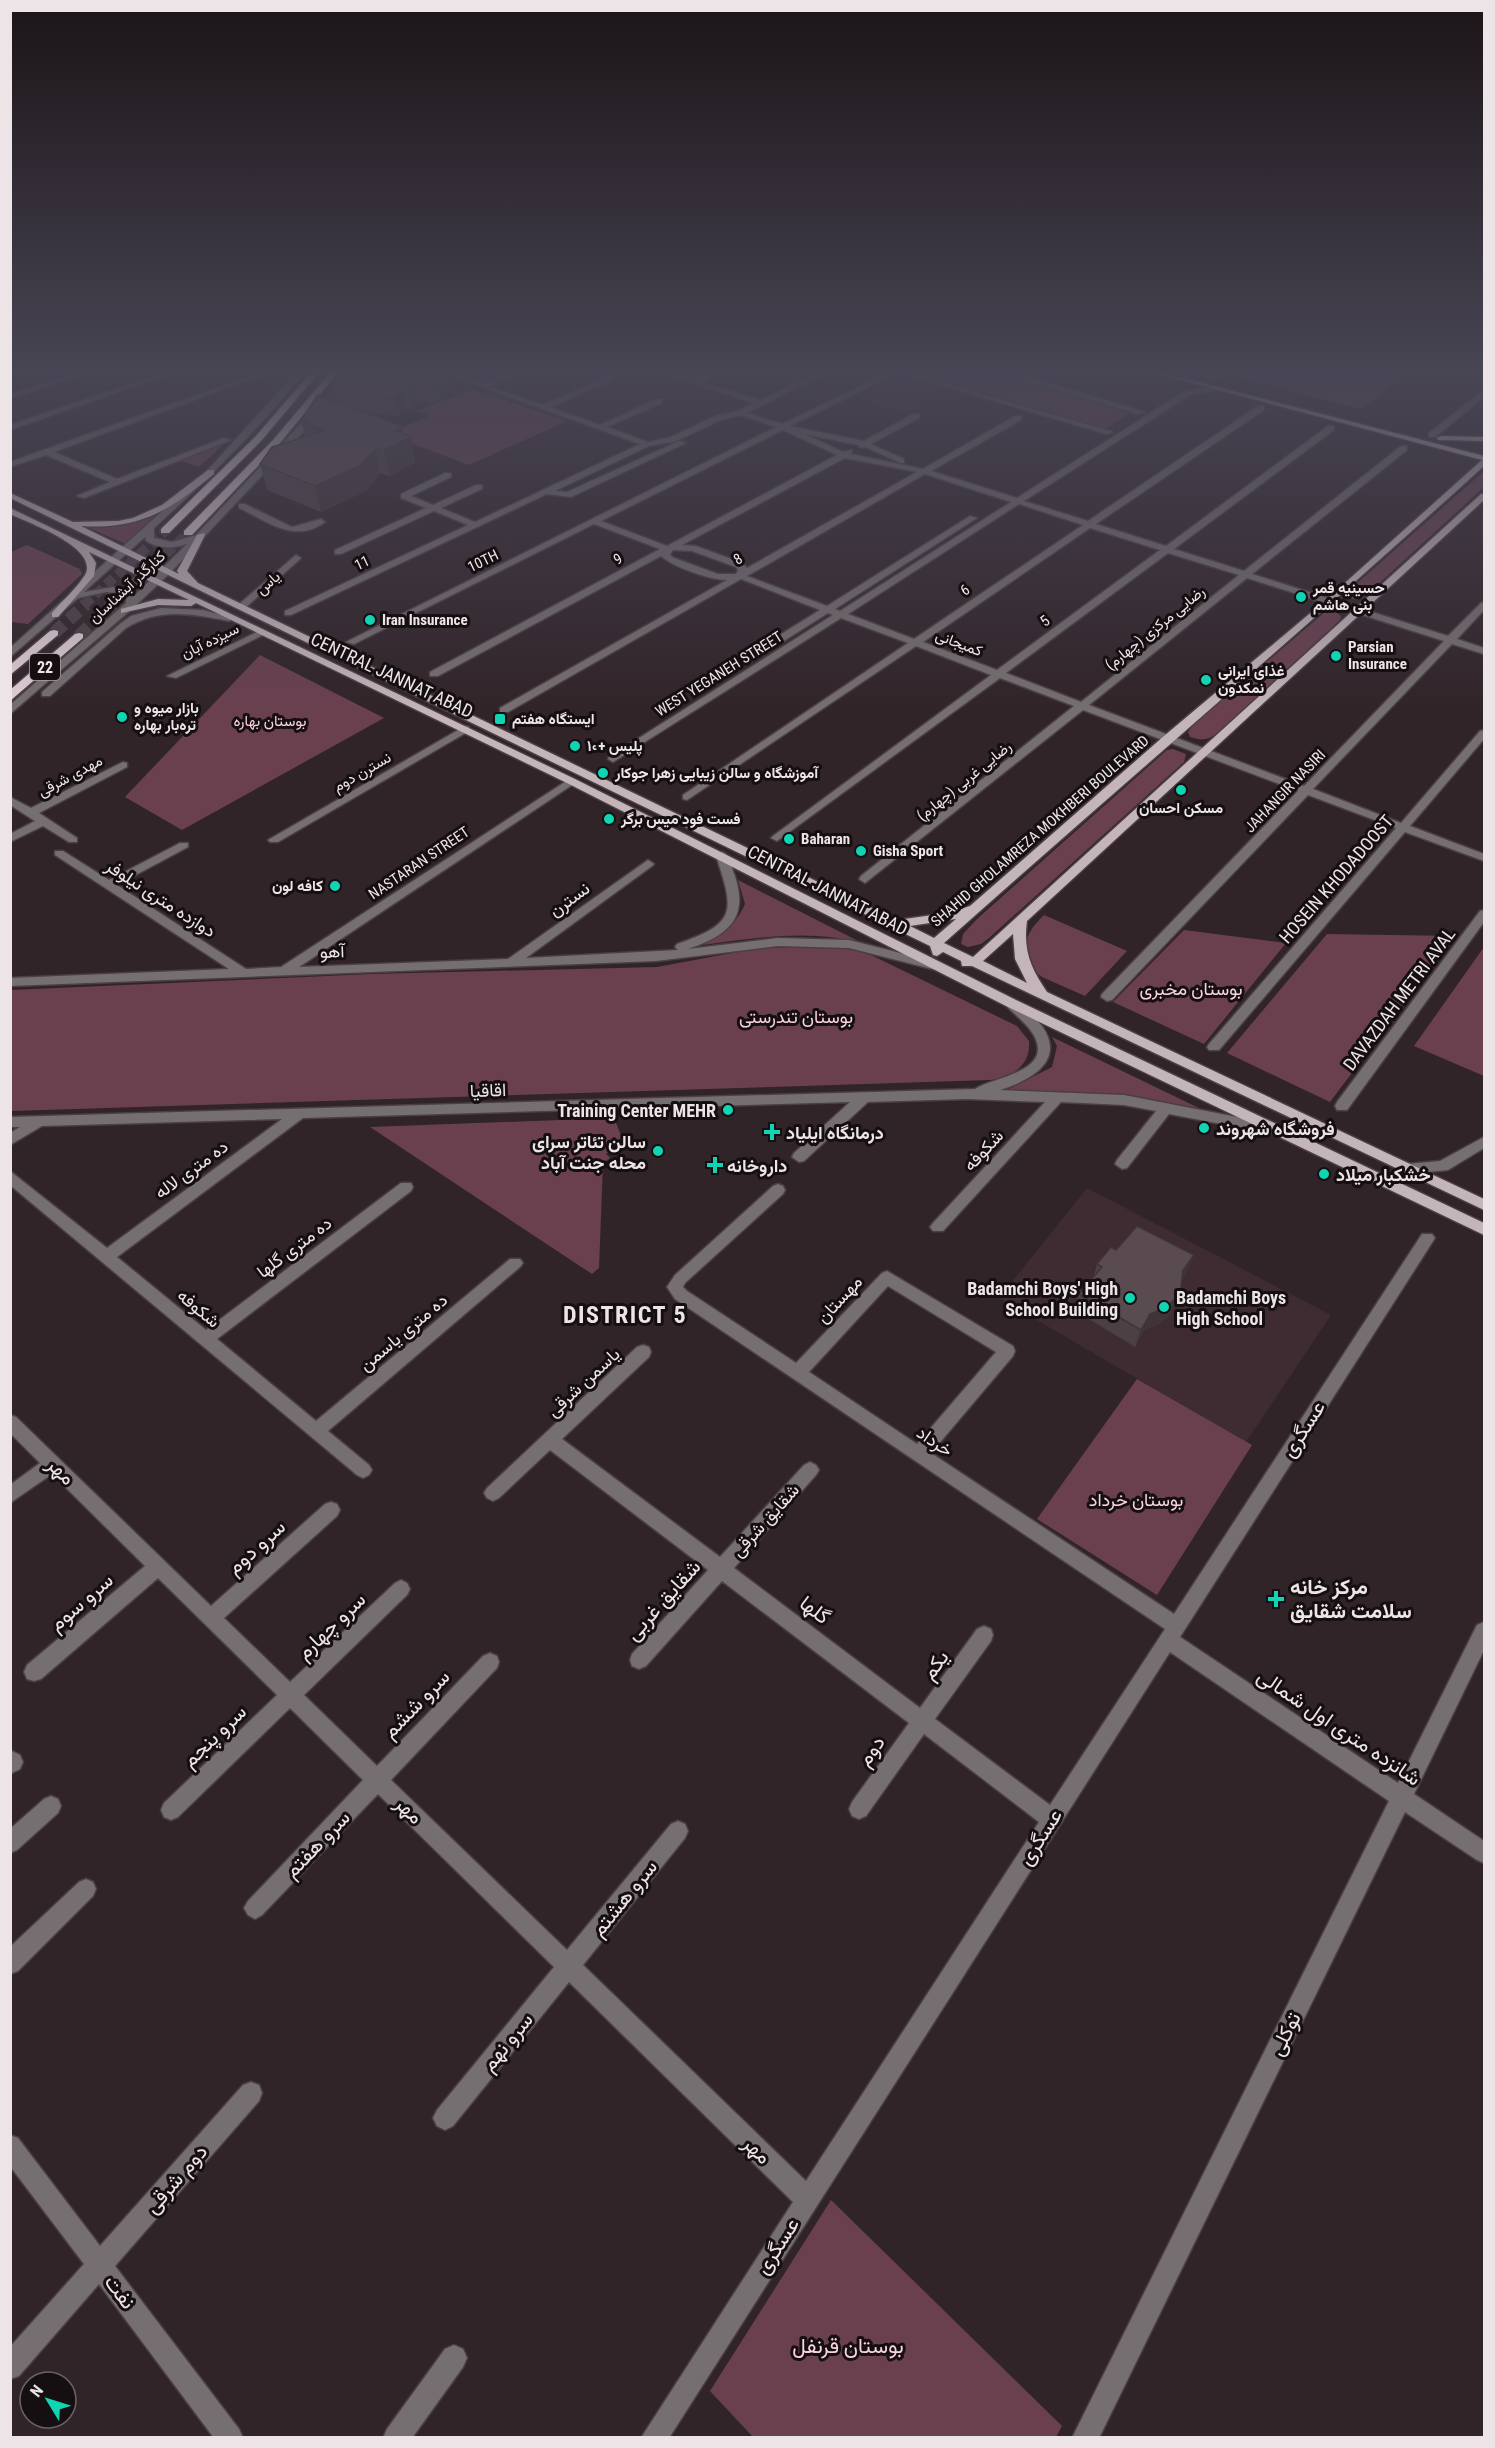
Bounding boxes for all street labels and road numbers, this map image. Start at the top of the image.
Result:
street label: 10TH [465,546,501,576]
street label: کنارگذر آبشناسان [85,547,169,627]
street label: 9 [611,549,625,569]
street label: 8 [730,549,746,569]
street label: 11 [351,552,373,574]
street label: یاس [252,568,284,599]
street label: 6 [957,580,973,600]
street label: رضایی مرکزی (چهارم) [1102,582,1209,674]
street label: 5 [1037,612,1053,630]
street label: سیزده آبان [178,619,242,663]
street label: کمیجانی [933,626,985,661]
street label: WEST YEGANEH STREET [652,627,786,720]
street label: CENTRAL JANNAT ABAD [308,628,476,722]
road number: 22 [30,654,60,680]
street label: SHAHID GHOLAMREZA MOKHBERI BOULEVARD [927,731,1153,931]
street label: رضایی غربی (چهارم) [913,737,1016,825]
street label: JAHANGIR NASIRI [1241,746,1329,836]
street label: نسترن دوم [330,748,395,797]
street label: مهدی شرقی [35,751,106,801]
street label: HOSEIN KHODADOOST [1275,811,1397,947]
street label: NASTARAN STREET [365,823,473,903]
street label: CENTRAL JANNAT ABAD [745,841,911,939]
street label: دوازده متری نیلوفر [101,854,220,942]
street label: نسترن [544,877,594,922]
street label: DAVAZDAH METRI AVAL [1339,923,1460,1074]
street label: آهو [319,940,347,963]
street label: اقاقیا [469,1079,507,1101]
street label: شکوفه [959,1125,1008,1176]
street label: ده متری لاله [150,1135,232,1203]
street label: ده متری گلها [252,1212,336,1283]
street label: مهستان [812,1271,867,1328]
street label: شکوفه [173,1284,225,1333]
street label: ده متری یاسمن [355,1289,452,1376]
street label: یاسمن شرقی [542,1343,624,1422]
street label: عسگری [1276,1396,1331,1462]
street label: خرداد [912,1421,957,1461]
street label: مهر [41,1451,80,1491]
street label: شقایق شرقی [727,1479,804,1562]
street label: سرو دوم [222,1515,292,1581]
street label: شقایق غربی [620,1555,706,1646]
street label: سرو سوم [44,1568,119,1638]
street label: سرو چهارم [292,1587,372,1666]
street label: گلها [794,1591,835,1630]
street label: یکم [916,1646,955,1686]
street label: شانزده متری اول شمالی [1252,1663,1425,1791]
street label: سرو ششم [377,1665,456,1745]
street label: سرو پنجم [177,1700,252,1774]
street label: دوم [852,1731,892,1772]
street label: مهر [389,1790,428,1830]
street label: عسگری [1013,1804,1068,1870]
street label: سرو هفتم [279,1805,356,1884]
street label: سرو هشتم [586,1855,664,1942]
street label: سرو نهم [476,2008,539,2077]
street label: توکلی [1264,2008,1307,2060]
street label: مهر [737,2130,776,2170]
street label: دوم شرقی [140,2140,214,2220]
street label: عسگری [750,2213,805,2279]
street label: نفت [100,2270,140,2314]

